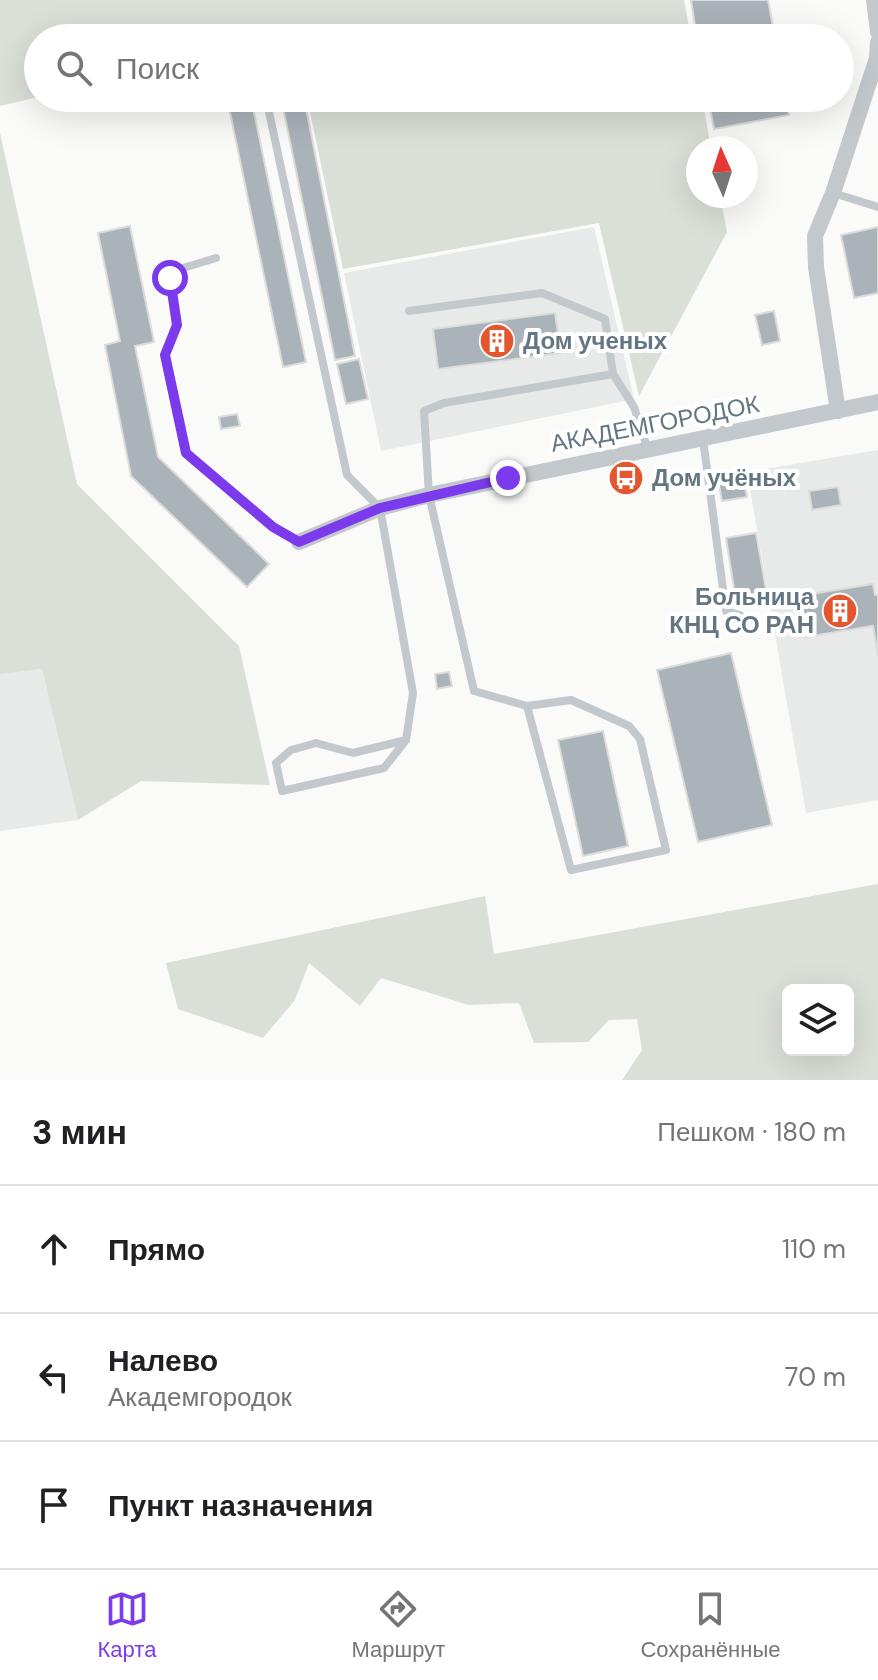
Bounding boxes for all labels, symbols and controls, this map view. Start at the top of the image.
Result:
search box [24,24,854,112]
icon: search [52,46,96,90]
text: Поиск [116,49,199,88]
north arrow [686,136,758,208]
route start [152,260,188,296]
building icon: Дом ученых [478,322,516,360]
place label: Дом ученых [523,325,668,356]
street label: АКАДЕМГОРОДОК [548,388,762,459]
bus stop icon: Дом учёных [607,459,645,497]
route end [490,460,526,496]
place label: Дом учёных [652,462,797,493]
place label: Больница КНЦ СО РАН [669,581,815,640]
building icon: Больница КНЦ СО РАН [821,592,859,630]
map controls [782,984,854,1056]
button: layers [782,984,854,1056]
text: 3 мин [32,1110,127,1155]
text: Пешком · 180 m [657,1115,846,1149]
icon: ahead [32,1227,76,1271]
text: Прямо [108,1230,205,1269]
text: 110 m [782,1232,846,1266]
text: Налево [108,1341,218,1380]
icon: left [32,1355,76,1399]
text: 70 m [785,1360,846,1394]
text: Академгородок [108,1380,292,1414]
icon: arrive [32,1483,76,1527]
text: Пункт назначения [108,1486,373,1525]
tab: Карта [98,1587,156,1664]
tab: Маршрут [352,1587,445,1664]
tab: Сохранённые [640,1587,780,1664]

